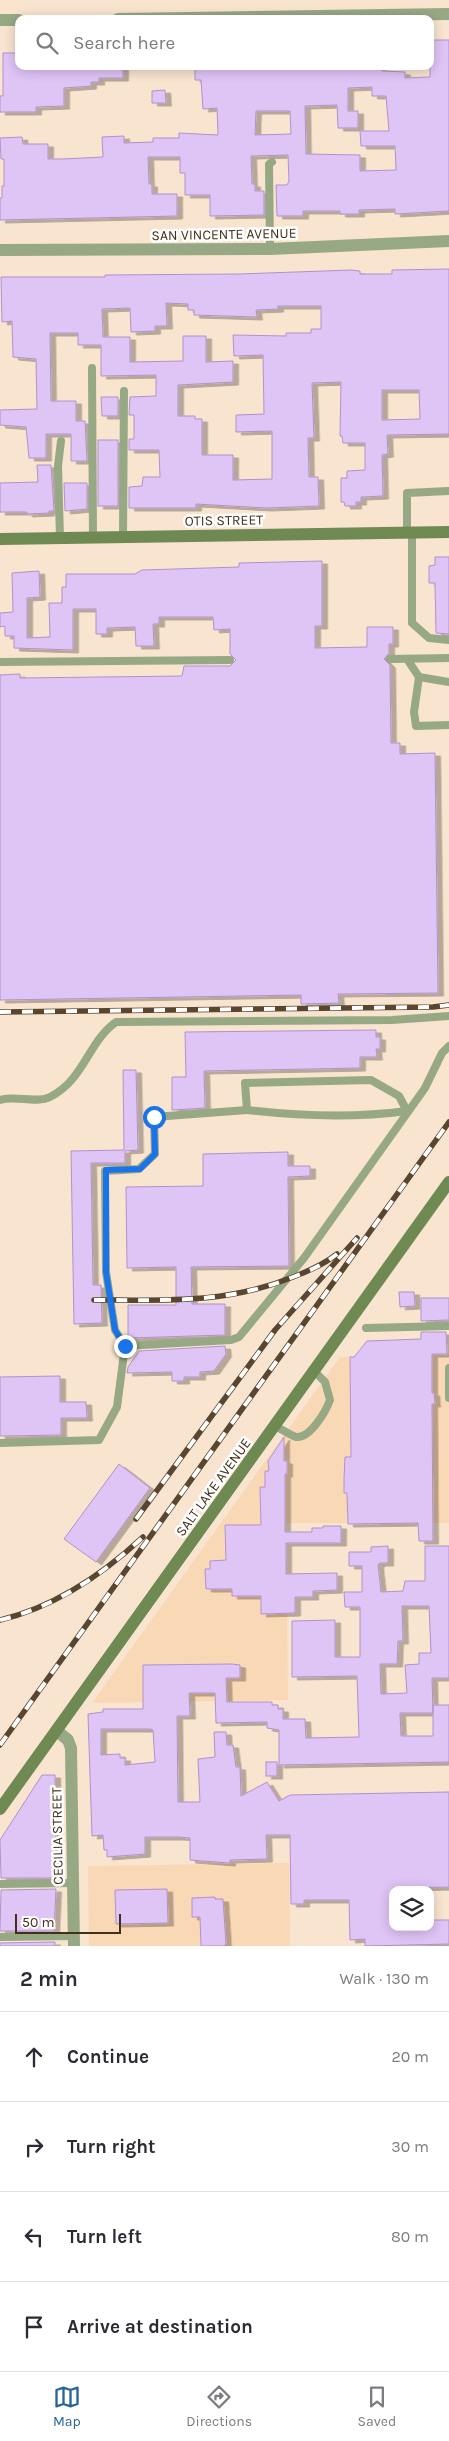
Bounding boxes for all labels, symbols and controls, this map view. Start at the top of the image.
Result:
search box [15,15,434,70]
icon: search [33,29,61,57]
text: Search here [73,32,175,54]
street label: SAN VINCENTE AVENUE [151,225,297,244]
street label: OTIS STREET [185,511,263,530]
route start [143,1106,166,1129]
route end [114,1335,137,1358]
street label: SALT LAKE AVENUE [172,1435,255,1540]
street label: CECILIA STREET [48,1787,67,1885]
map controls [389,1886,434,1931]
button: layers [389,1886,434,1931]
scale bar [15,1911,121,1934]
text: 50 m [22,1914,55,1931]
text: 2 min [20,1967,78,1991]
text: Walk · 130 m [339,1969,429,1988]
icon: ahead [20,2043,48,2071]
text: Continue [67,2046,149,2068]
text: 20 m [391,2047,429,2066]
icon: right [20,2133,48,2161]
text: Turn right [67,2136,156,2158]
text: 30 m [391,2137,429,2156]
icon: left [20,2223,48,2251]
text: Turn left [67,2226,142,2248]
text: 80 m [391,2227,429,2246]
icon: arrive [20,2313,48,2341]
text: Arrive at destination [67,2316,253,2338]
tab: Map [53,2383,81,2430]
tab: Directions [186,2383,252,2430]
tab: Saved [358,2383,396,2430]

